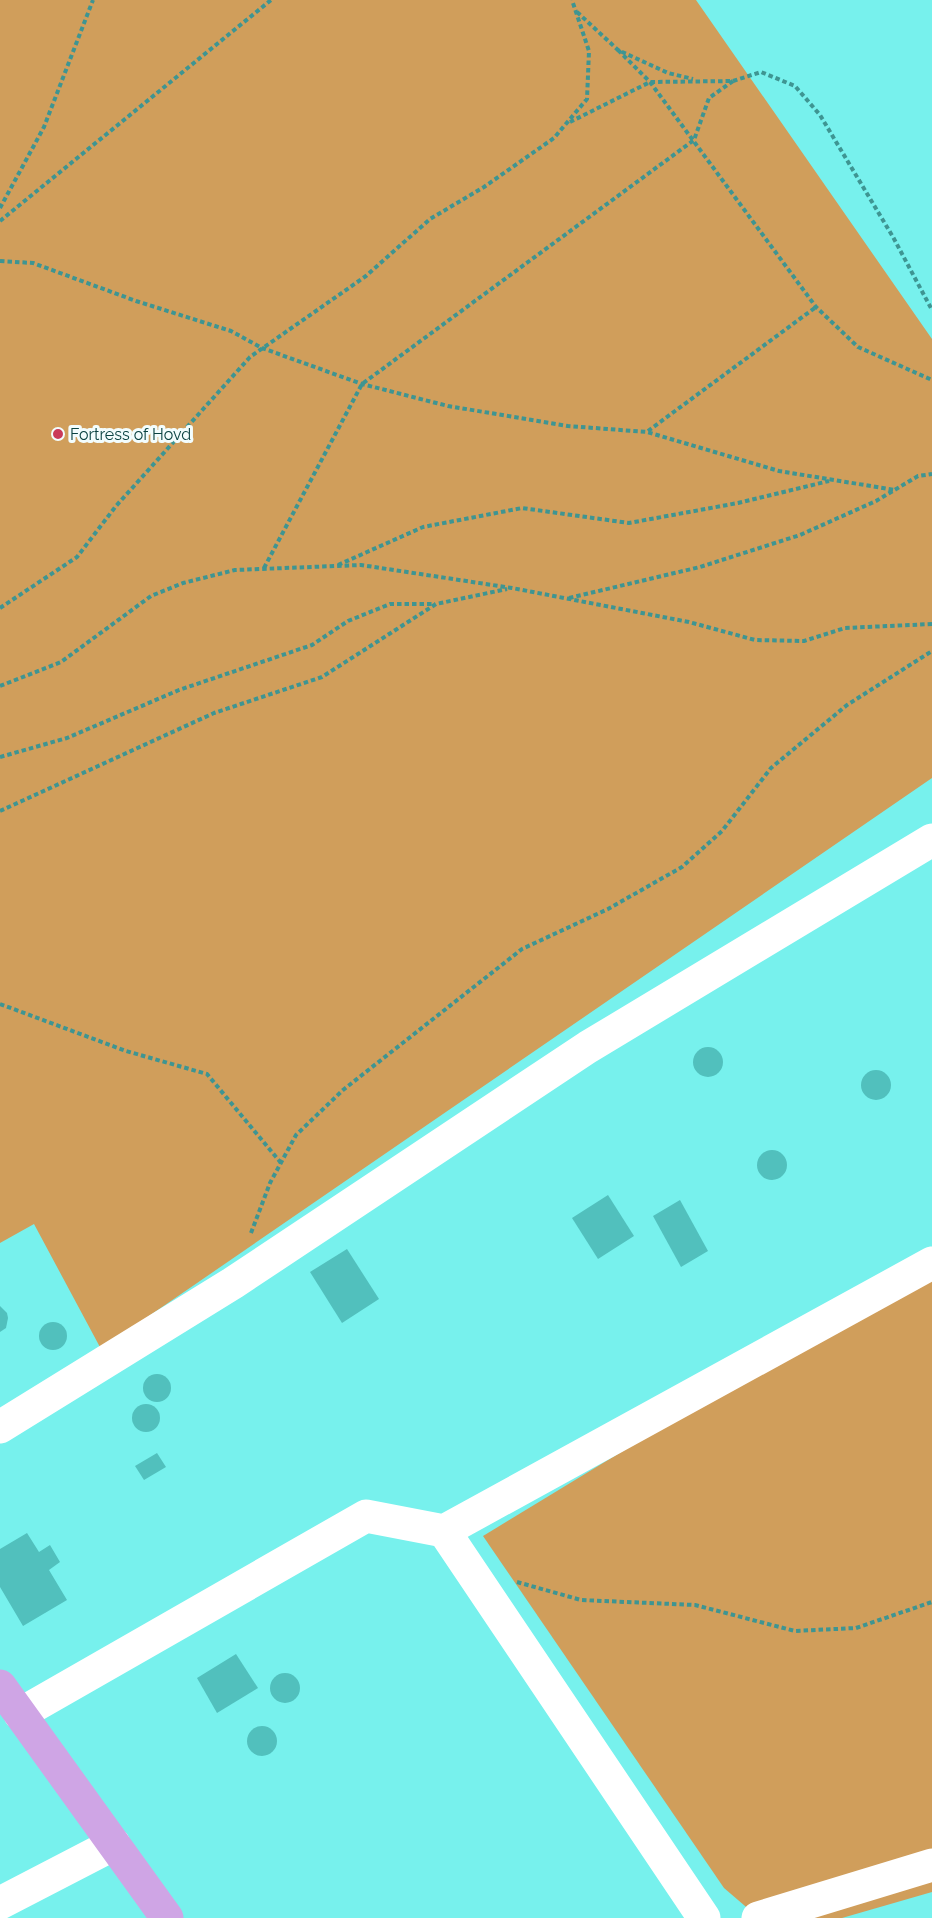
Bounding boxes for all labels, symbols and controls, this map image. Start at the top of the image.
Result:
place label: Fortress of Hovd [70,425,191,444]
marker: Fortress of Hovd [51,427,65,441]

